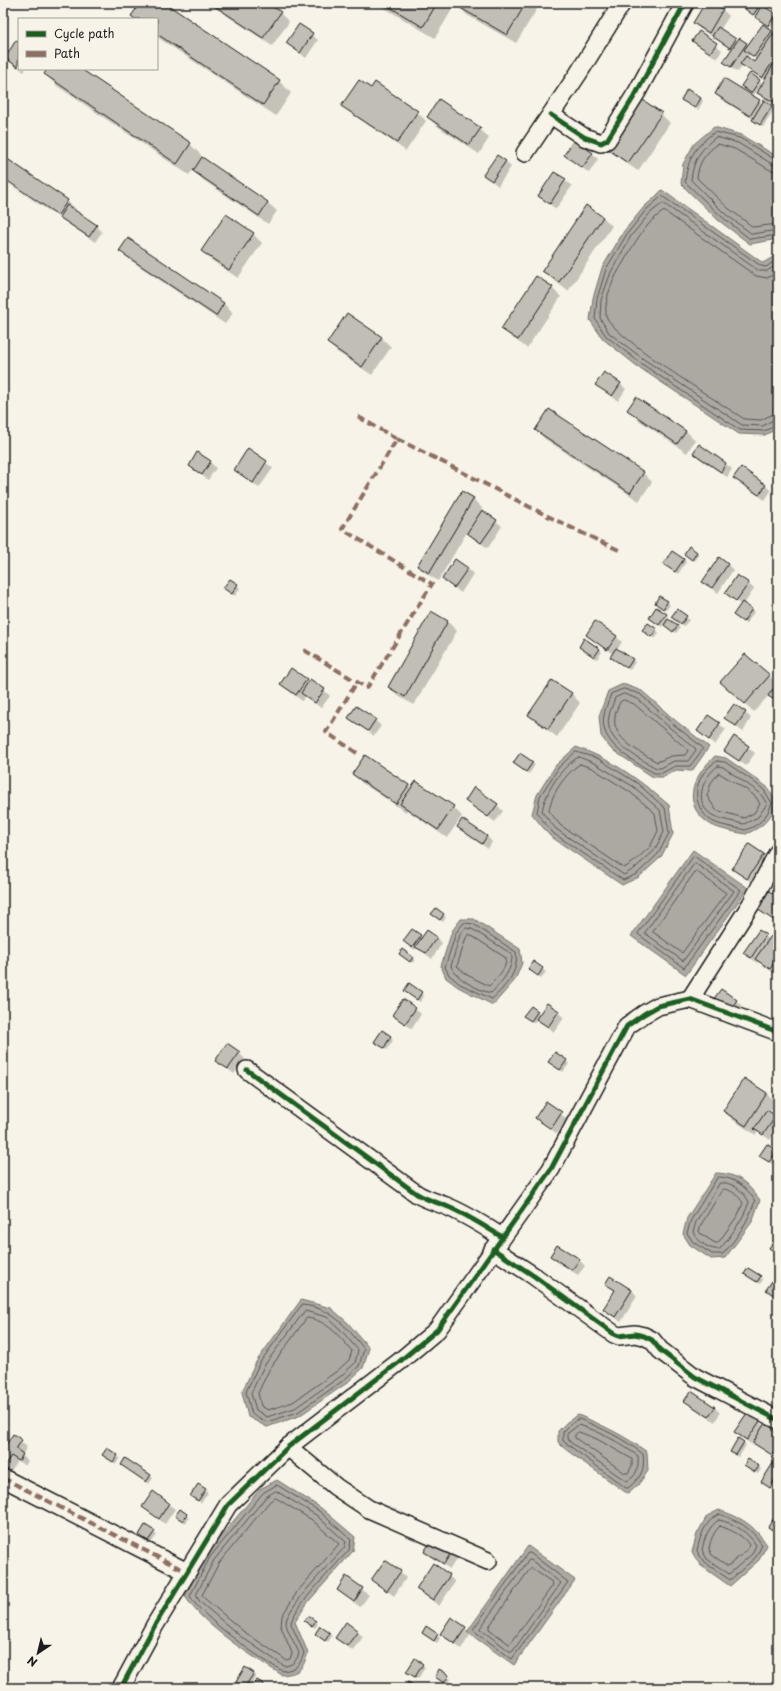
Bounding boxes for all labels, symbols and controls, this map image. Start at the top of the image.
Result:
legend [18,18,158,70]
text: Cycle path [54,24,115,42]
text: Path [54,44,80,62]
north arrow [18,1633,58,1673]
text: N [23,1652,40,1671]

